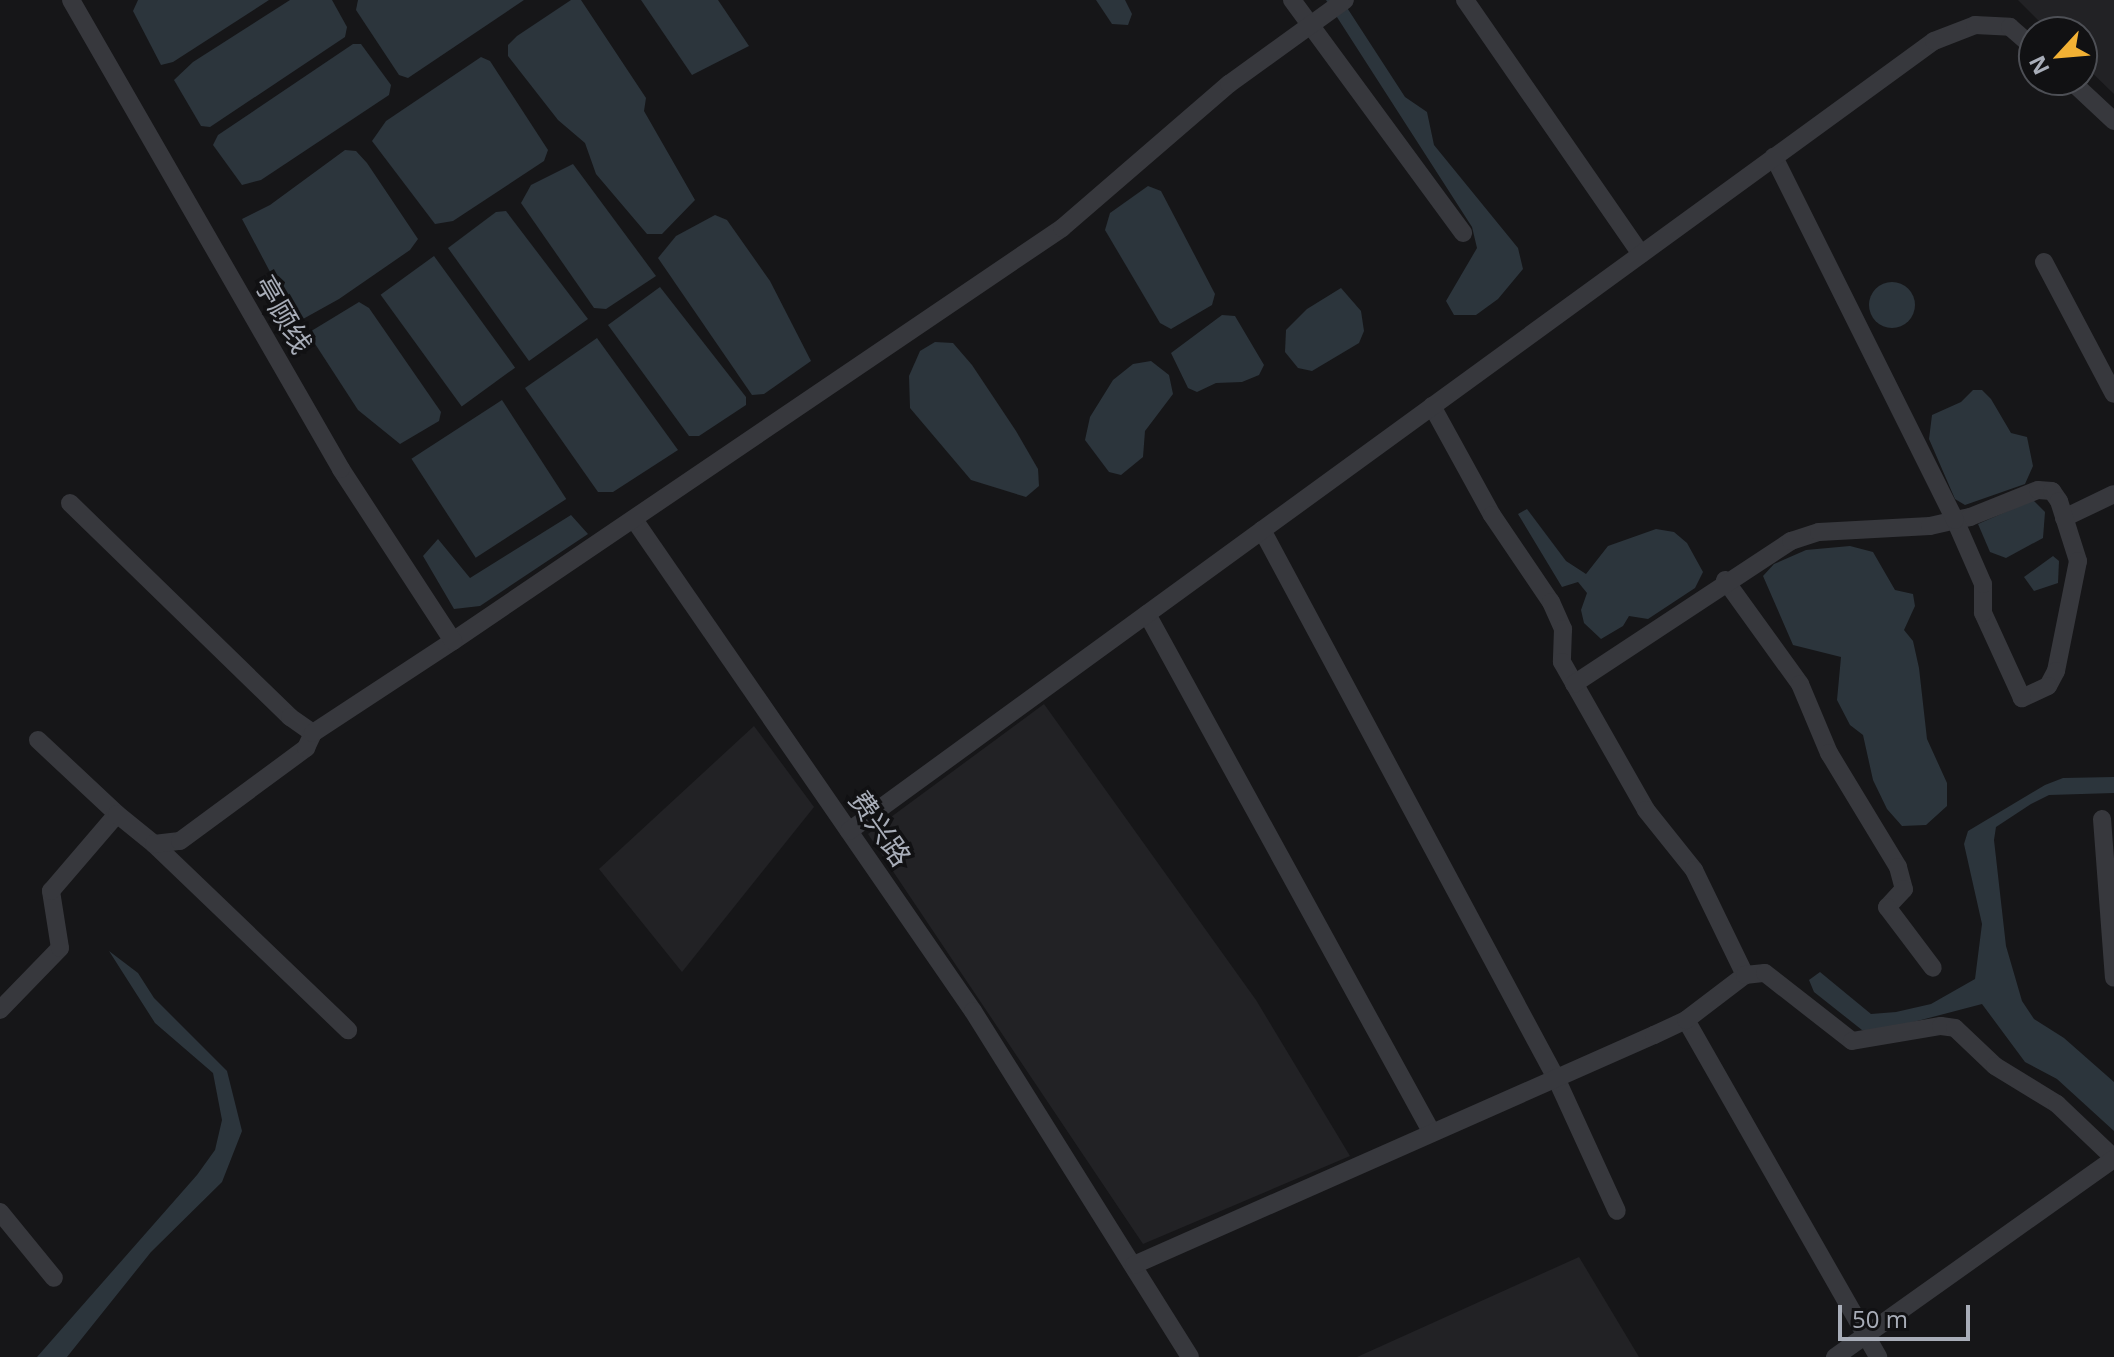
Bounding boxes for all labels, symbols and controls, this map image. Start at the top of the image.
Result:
north arrow [2018,16,2098,96]
text: N [2021,51,2056,80]
street label: 亭顾线 [248,269,320,359]
street label: 费兴路 [843,784,919,872]
scale bar [1842,1289,1974,1339]
text: 50 m [1852,1302,1908,1335]

